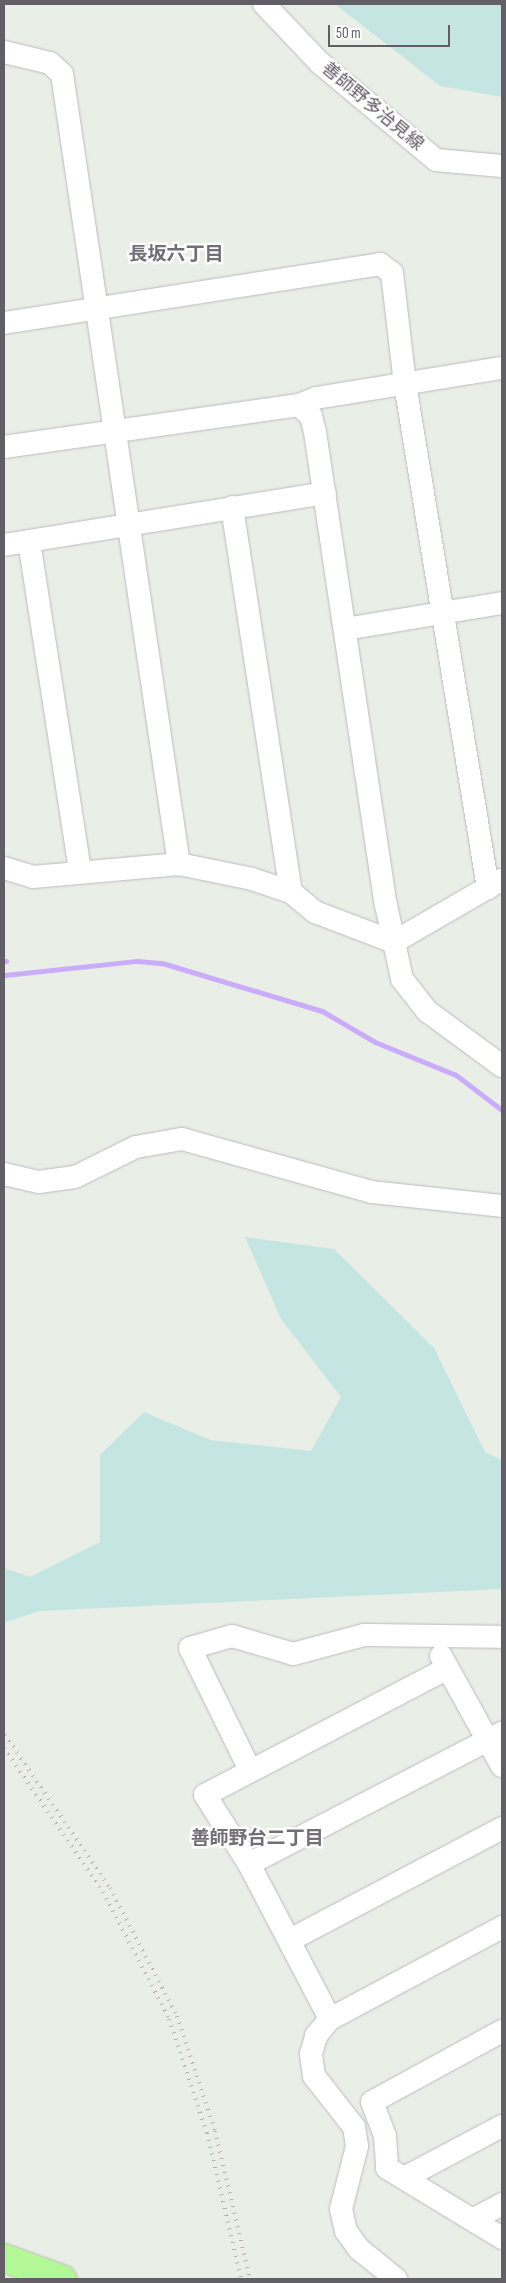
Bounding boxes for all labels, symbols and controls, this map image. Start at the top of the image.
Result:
scale bar [331,15,454,47]
text: 50 m [336,24,361,43]
street label: 善師野多治見線 [317,58,427,156]
district label: 長坂六丁目 [129,244,223,266]
district label: 善師野台二丁目 [191,1828,323,1850]

